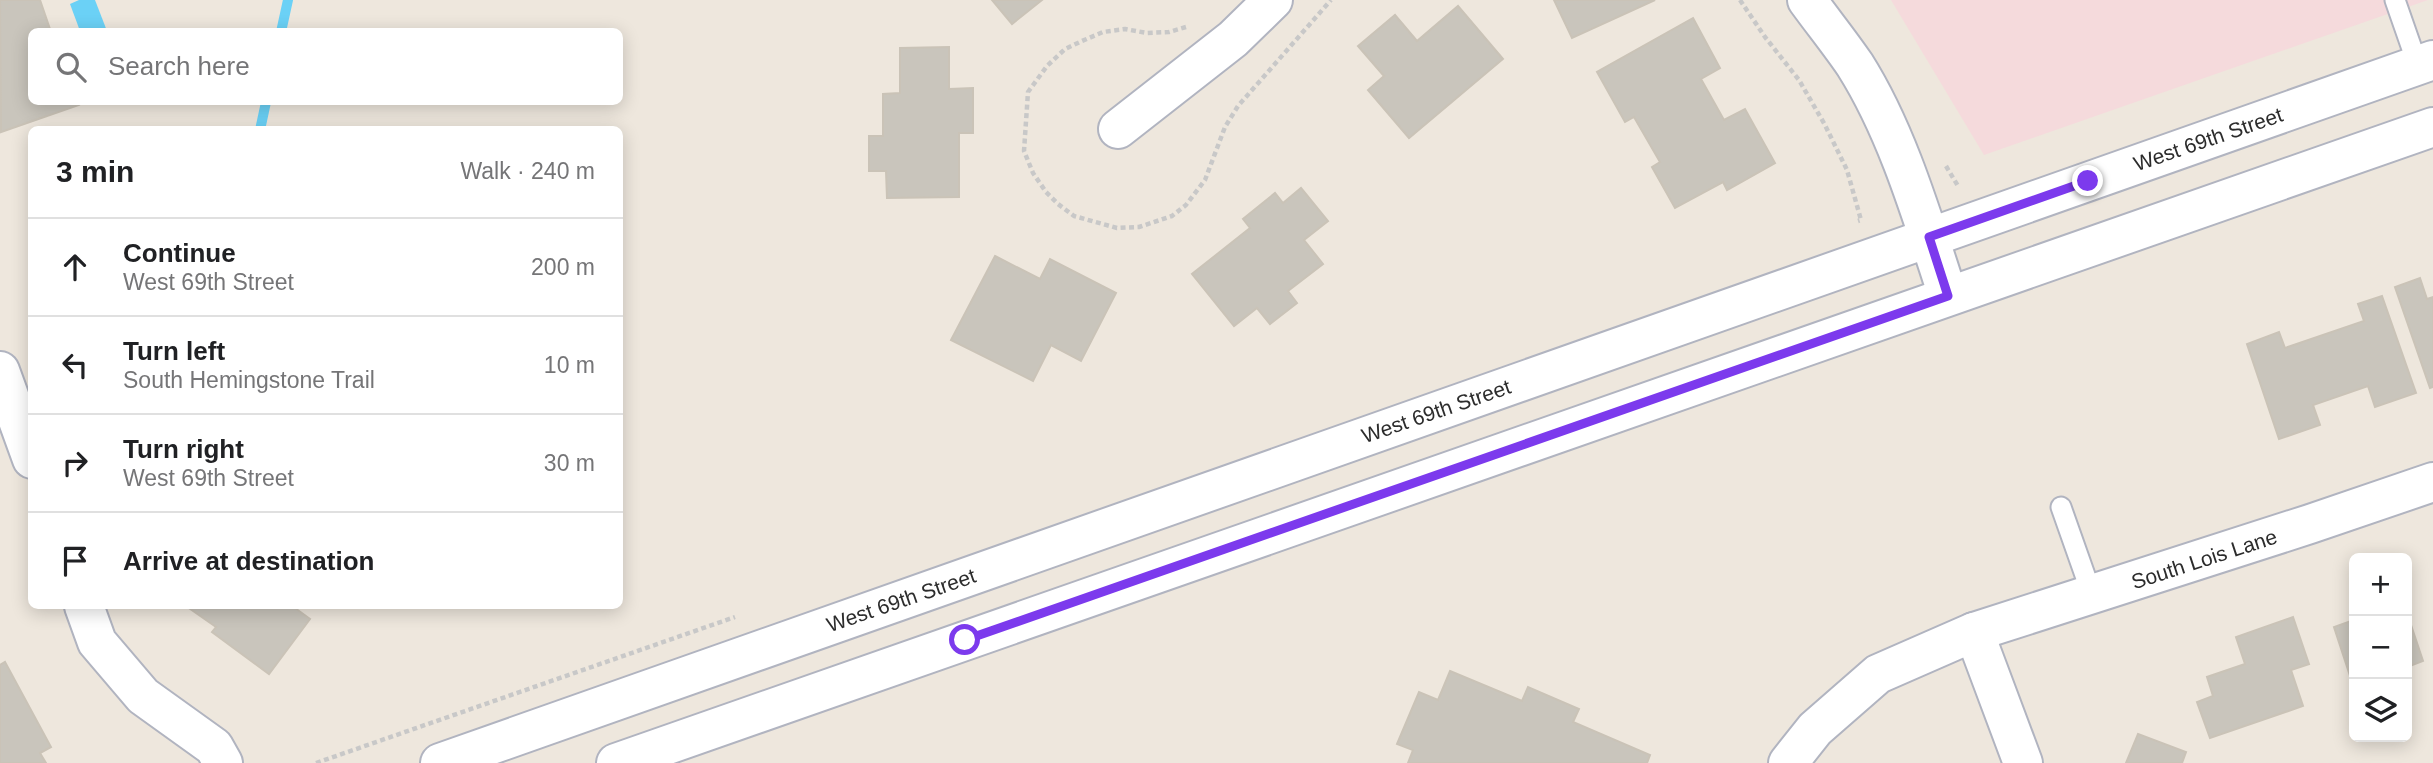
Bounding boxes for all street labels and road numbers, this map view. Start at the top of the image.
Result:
street label: West 69th Street [2130,103,2286,175]
street label: West 69th Street [1358,375,1514,447]
street label: South Lois Lane [2128,525,2280,593]
street label: West 69th Street [823,564,979,636]

